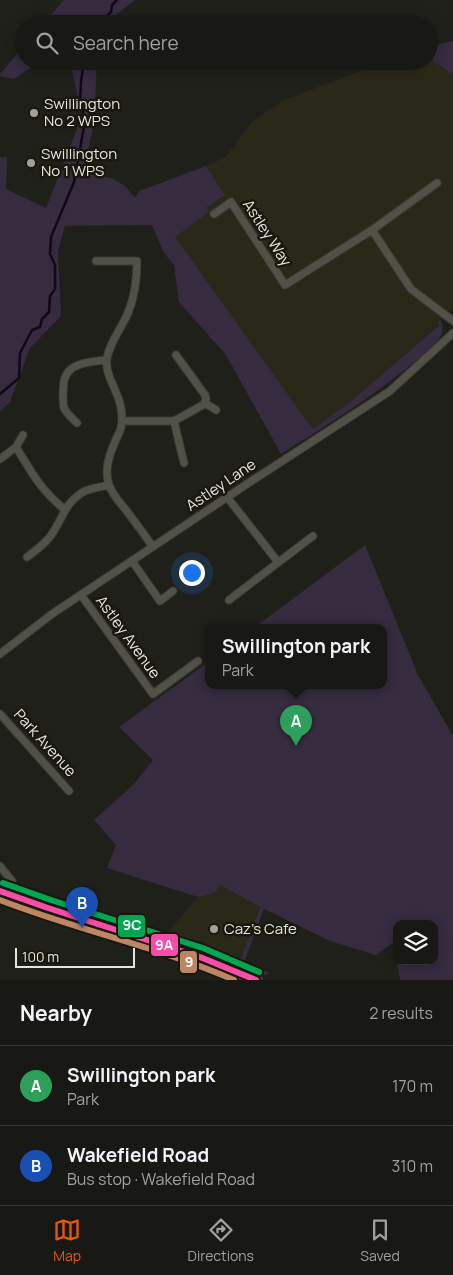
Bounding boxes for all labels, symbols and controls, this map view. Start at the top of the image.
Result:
search box [15,15,438,70]
icon: search [33,29,61,57]
text: Search here [73,30,179,56]
place label: Swillington No 2 WPS [44,93,120,131]
marker: Swillington No 2 WPS [28,107,40,119]
place label: Swillington No 1 WPS [41,143,117,181]
marker: Swillington No 1 WPS [25,157,37,169]
street label: Astley Way [238,195,297,270]
street label: Astley Lane [182,453,260,516]
your location [179,560,205,586]
street label: Astley Avenue [91,591,166,683]
popup [205,624,387,689]
text: Swillington park [222,633,370,659]
text: Park [222,659,254,681]
street label: Park Avenue [9,704,82,781]
pin: A [280,705,312,746]
pin: B [66,887,98,928]
line badge: 9C [117,914,146,938]
text: 9C [122,915,142,934]
place label: Caz's Cafe [224,918,297,939]
map controls [393,920,438,965]
button: layers [393,920,438,965]
marker: Caz's Cafe [208,923,220,935]
line badge: 9A [150,933,179,957]
text: 9A [155,935,174,954]
scale bar [15,945,135,968]
text: 100 m [22,947,59,966]
line badge: 9 [179,950,198,974]
text: 9 [185,952,193,971]
text: Nearby [20,999,92,1027]
text: 2 results [369,1002,433,1024]
text: Swillington park [67,1062,215,1088]
text: A [31,1075,41,1097]
text: 170 m [392,1075,433,1097]
text: Park [67,1088,99,1110]
text: Wakefield Road [67,1142,209,1168]
text: B [31,1155,41,1177]
text: 310 m [391,1155,433,1177]
text: Bus stop · Wakefield Road [67,1168,255,1190]
tab: Map [53,1216,81,1265]
tab: Directions [188,1216,254,1265]
tab: Saved [360,1216,400,1265]

